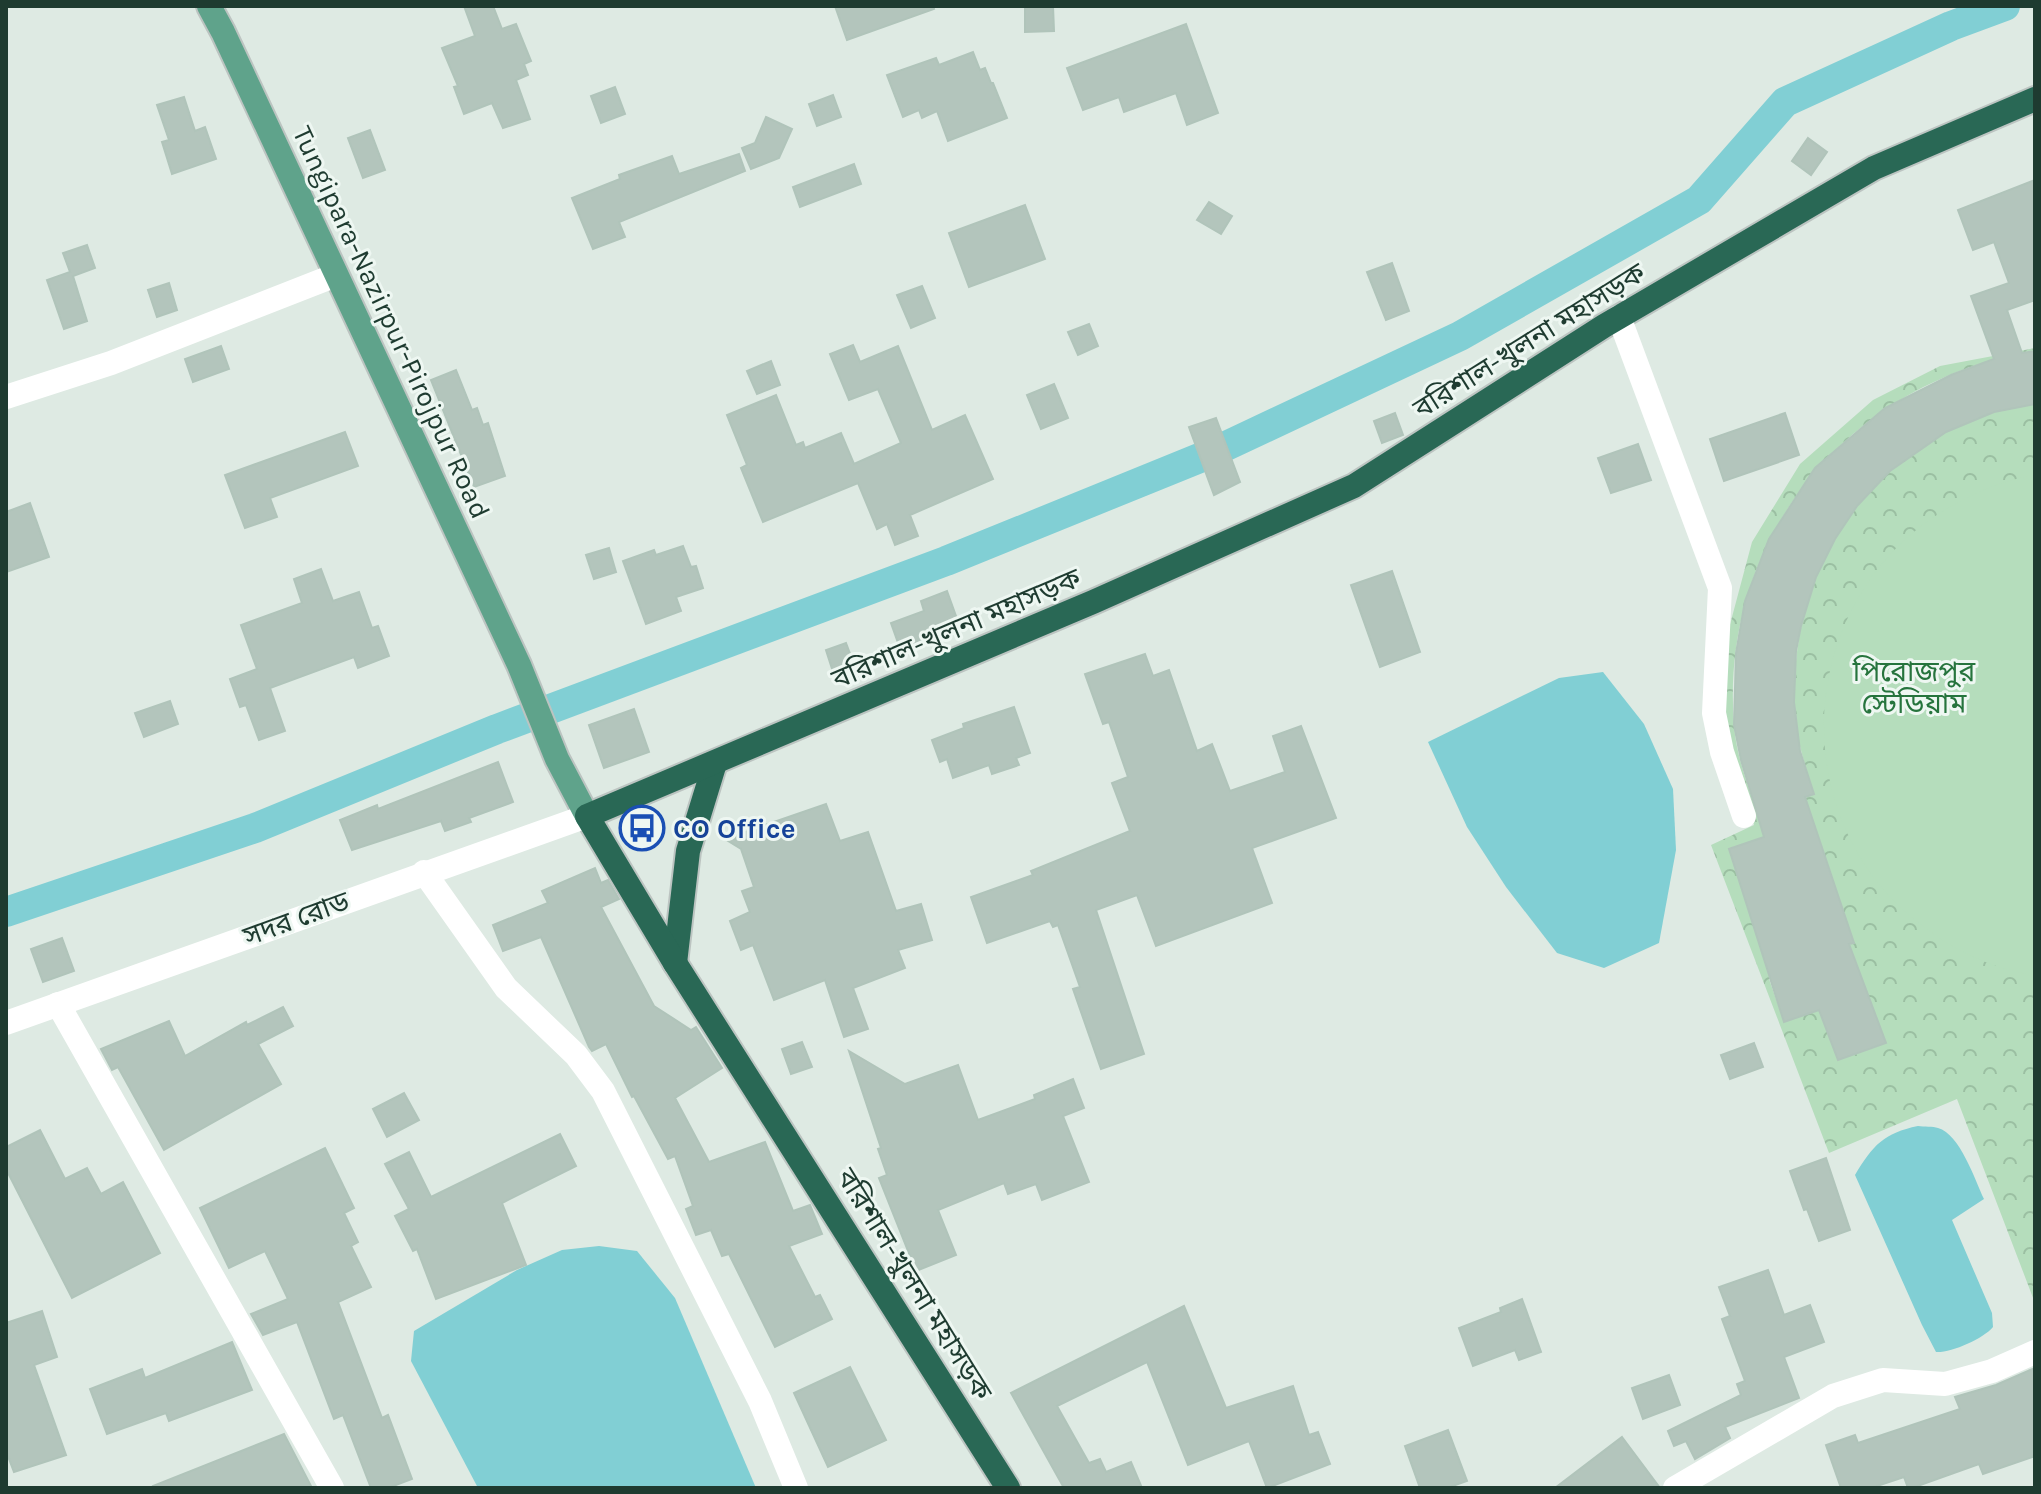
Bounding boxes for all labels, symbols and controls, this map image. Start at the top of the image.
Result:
street label: Tungipara-Nazirpur-Pirojpur Road [286,121,497,524]
street label: বরিশাল-খুলনা মহাসড়ক [1406,255,1652,426]
street label: বরিশাল-খুলনা মহাসড়ক [826,561,1086,696]
park label: পিরোজপুর স্টেডিয়াম [1852,655,1976,720]
bus stop icon: CO Office [618,804,666,852]
place label: CO Office [673,812,796,845]
street label: সদর রোড [238,884,355,953]
street label: বরিশাল-খুলনা মহাসড়ক [829,1161,1000,1407]

